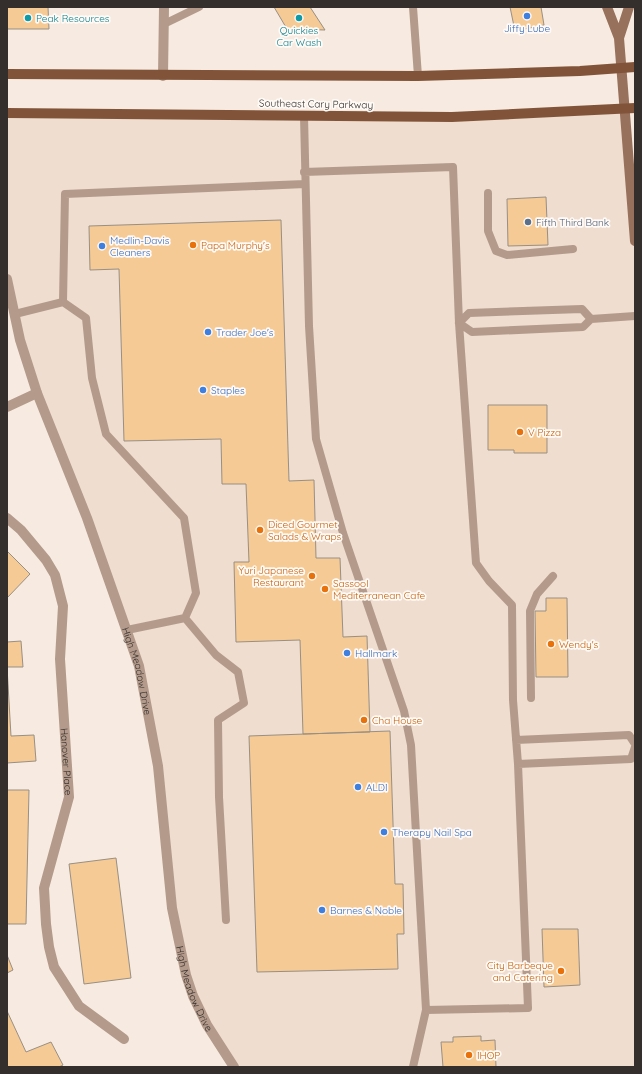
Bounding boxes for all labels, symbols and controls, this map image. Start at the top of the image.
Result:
marker: Jiffy Lube [522,11,532,21]
place label: Peak Resources [36,12,110,25]
marker: Peak Resources [23,13,33,23]
marker: Quickies Car Wash [294,13,304,23]
place label: Jiffy Lube [504,22,550,35]
place label: Quickies Car Wash [276,24,322,49]
street label: Southeast Cary Parkway [259,97,373,111]
place label: Fifth Third Bank [536,216,609,229]
marker: Fifth Third Bank [523,217,533,227]
place label: Medlin-Davis Cleaners [110,234,170,259]
place label: Papa Murphy's [201,239,270,252]
marker: Papa Murphy's [188,240,198,250]
marker: Medlin-Davis Cleaners [97,241,107,251]
place label: Trader Joe's [216,326,274,339]
marker: Trader Joe's [203,327,213,337]
place label: Staples [211,384,245,397]
marker: Staples [198,385,208,395]
place label: V Pizza [528,426,561,439]
marker: V Pizza [515,427,525,437]
place label: Diced Gourmet Salads & Wraps [268,518,342,543]
marker: Diced Gourmet Salads & Wraps [255,525,265,535]
place label: Yuri Japanese Restaurant [239,564,305,589]
marker: Yuri Japanese Restaurant [307,571,317,581]
place label: Sassool Mediterranean Cafe [333,577,426,602]
marker: Sassool Mediterranean Cafe [320,584,330,594]
street label: High Meadow Drive [119,625,155,716]
place label: Wendy's [559,638,599,651]
marker: Wendy's [546,639,556,649]
place label: Hallmark [355,647,397,660]
marker: Hallmark [342,648,352,658]
place label: Cha House [372,714,423,727]
marker: Cha House [359,715,369,725]
street label: Hanover Place [58,727,75,796]
place label: ALDI [366,781,387,794]
marker: ALDI [353,782,363,792]
place label: Therapy Nail Spa [392,826,472,839]
marker: Therapy Nail Spa [379,827,389,837]
place label: Barnes & Noble [330,904,402,917]
marker: Barnes & Noble [317,905,327,915]
street label: High Meadow Drive [174,945,216,1034]
place label: City Barbeque and Catering [487,959,553,984]
marker: City Barbeque and Catering [556,966,566,976]
place label: IHOP [477,1049,500,1062]
marker: IHOP [464,1050,474,1060]

